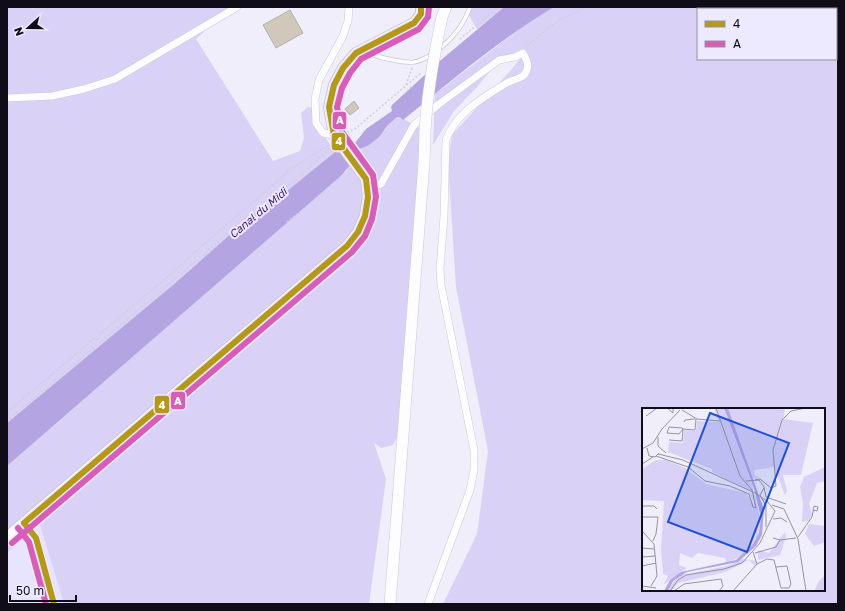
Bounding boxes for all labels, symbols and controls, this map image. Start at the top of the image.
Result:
north arrow [8,8,48,48]
legend [697,8,837,60]
text: 4 [733,16,740,31]
text: N [11,26,26,38]
text: A [733,36,741,51]
line badge: A [332,111,347,130]
text: A [336,113,344,126]
line badge: 4 [331,132,346,151]
text: 4 [336,134,343,147]
water label: Canal du Midi [226,183,291,240]
line badge: A [170,391,186,410]
text: A [174,394,182,407]
line badge: 4 [154,395,170,414]
text: 4 [159,398,166,411]
inset map [642,408,825,591]
scale bar [10,577,76,603]
text: 50 m [16,583,44,598]

